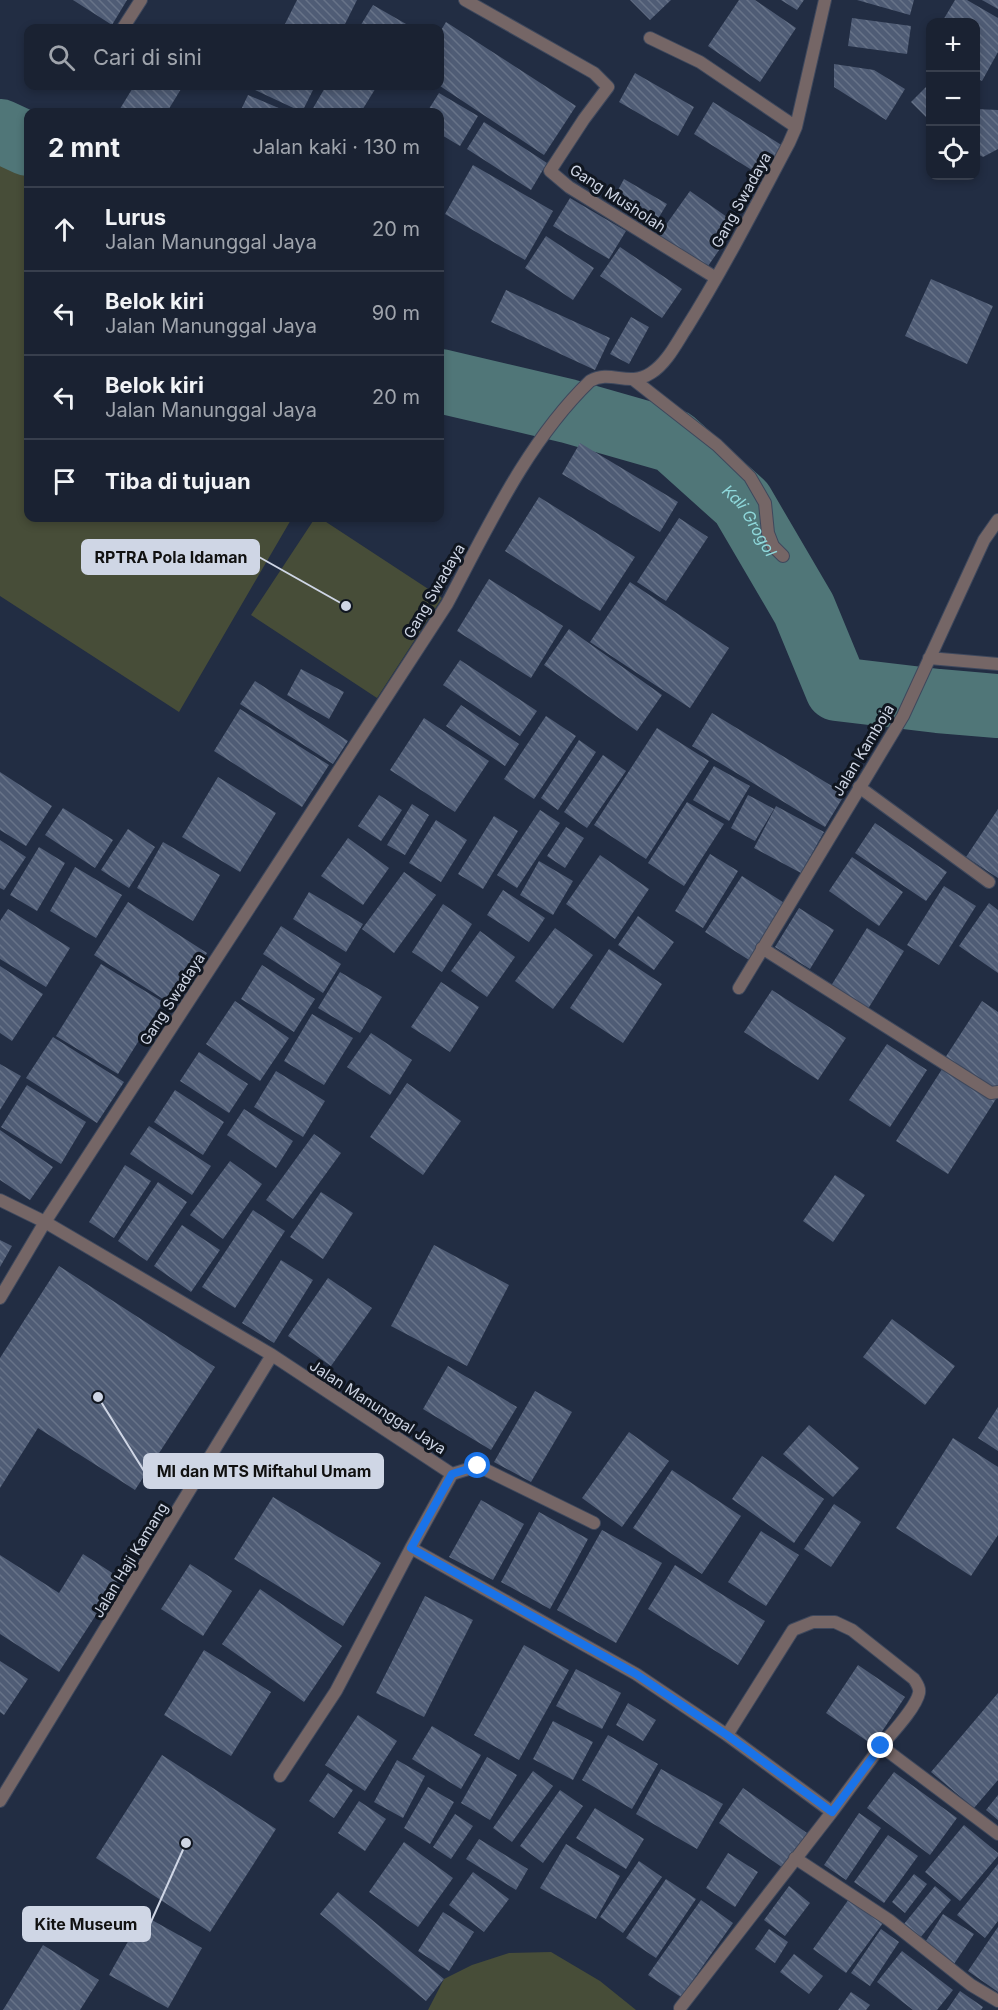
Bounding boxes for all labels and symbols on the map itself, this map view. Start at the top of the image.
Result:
street label: Gang Swadaya [707,149,775,251]
street label: Gang Musholah [566,160,670,236]
water label: Kali Grogol [718,480,781,560]
callout: RPTRA Pola Idaman [82,540,259,574]
street label: Gang Swadaya [399,540,469,642]
text: RPTRA Pola Idaman [95,547,247,567]
street label: Jalan Kamboja [828,701,898,799]
street label: Gang Swadaya [135,949,209,1049]
street label: Jalan Manunggal Jaya [306,1356,450,1458]
route start [464,1452,490,1478]
callout: MI dan MTS Miftahul Umam [144,1454,383,1488]
text: MI dan MTS Miftahul Umam [157,1461,371,1481]
street label: Jalan Haji Kamang [88,1499,172,1621]
route end [867,1732,893,1758]
callout: Kite Museum [23,1907,150,1941]
text: Kite Museum [35,1914,137,1934]

